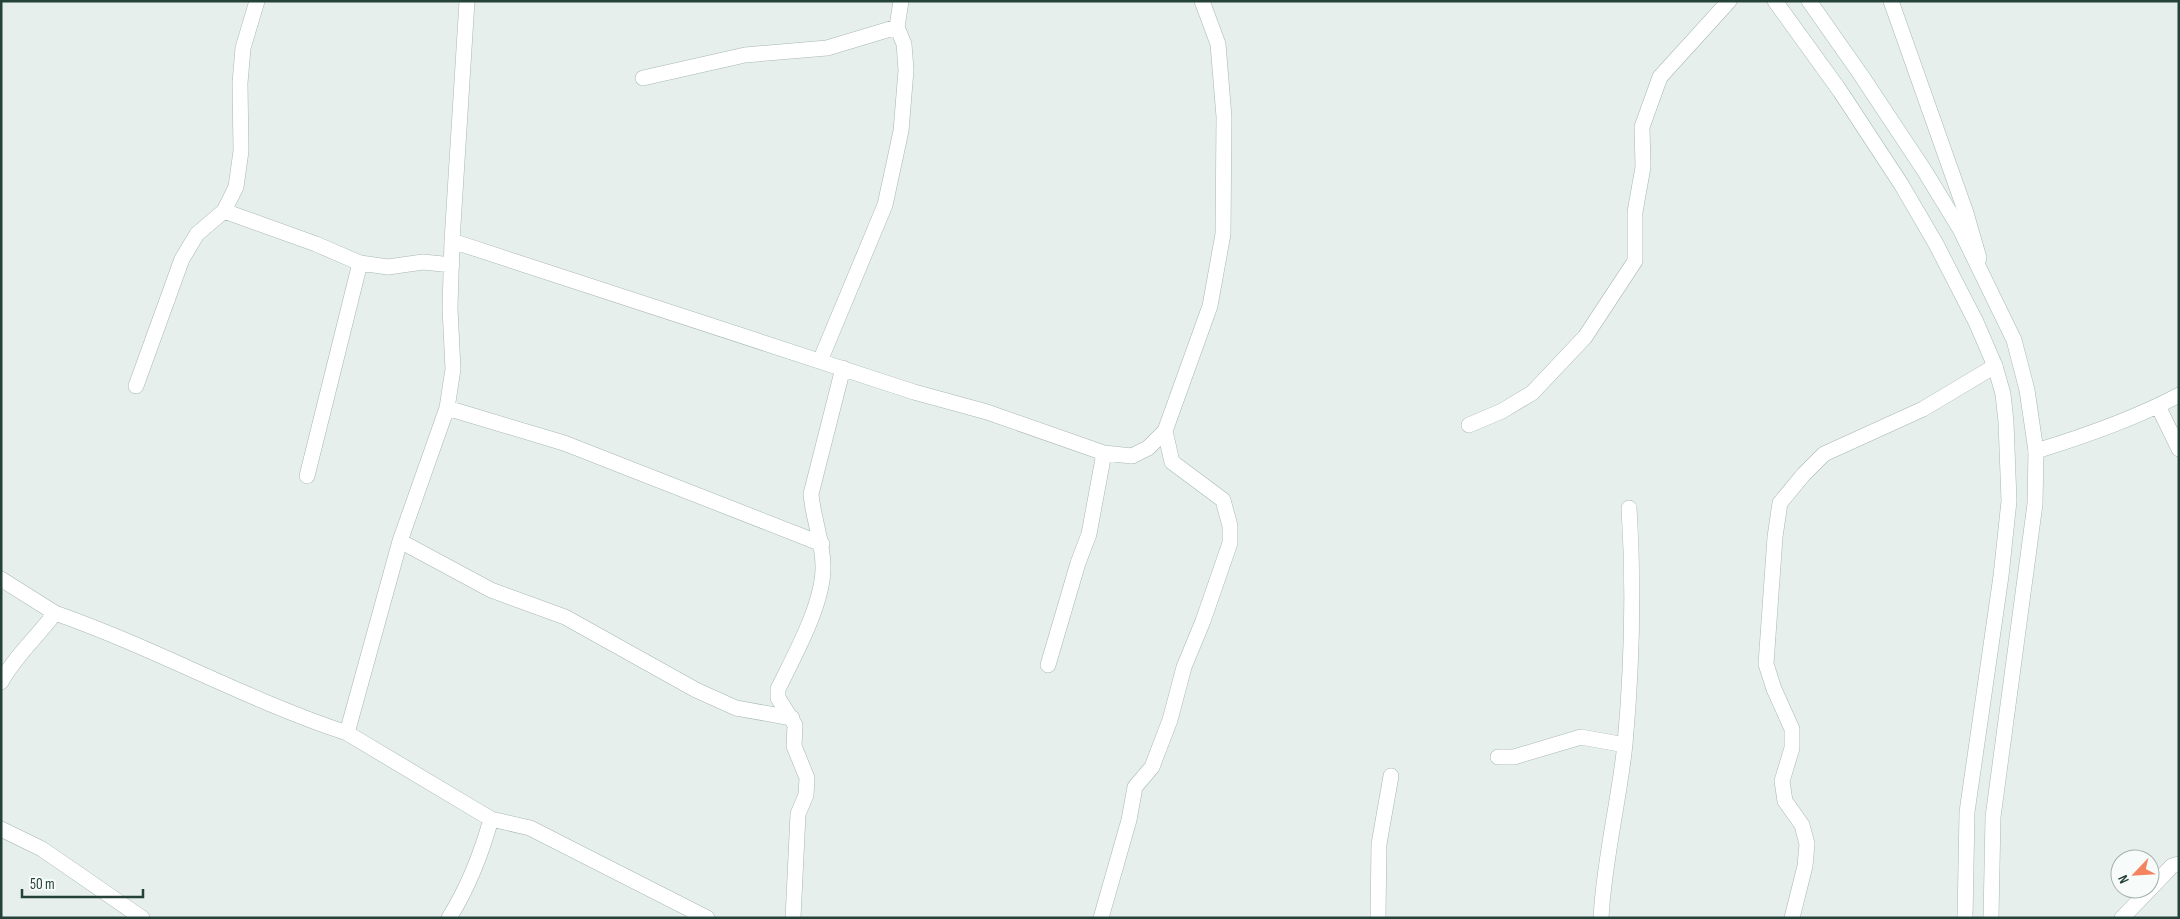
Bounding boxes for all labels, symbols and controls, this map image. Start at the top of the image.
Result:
north arrow [2110,849,2160,899]
scale bar [22,866,144,898]
text: N [2114,872,2133,886]
text: 50 m [30,875,55,894]

